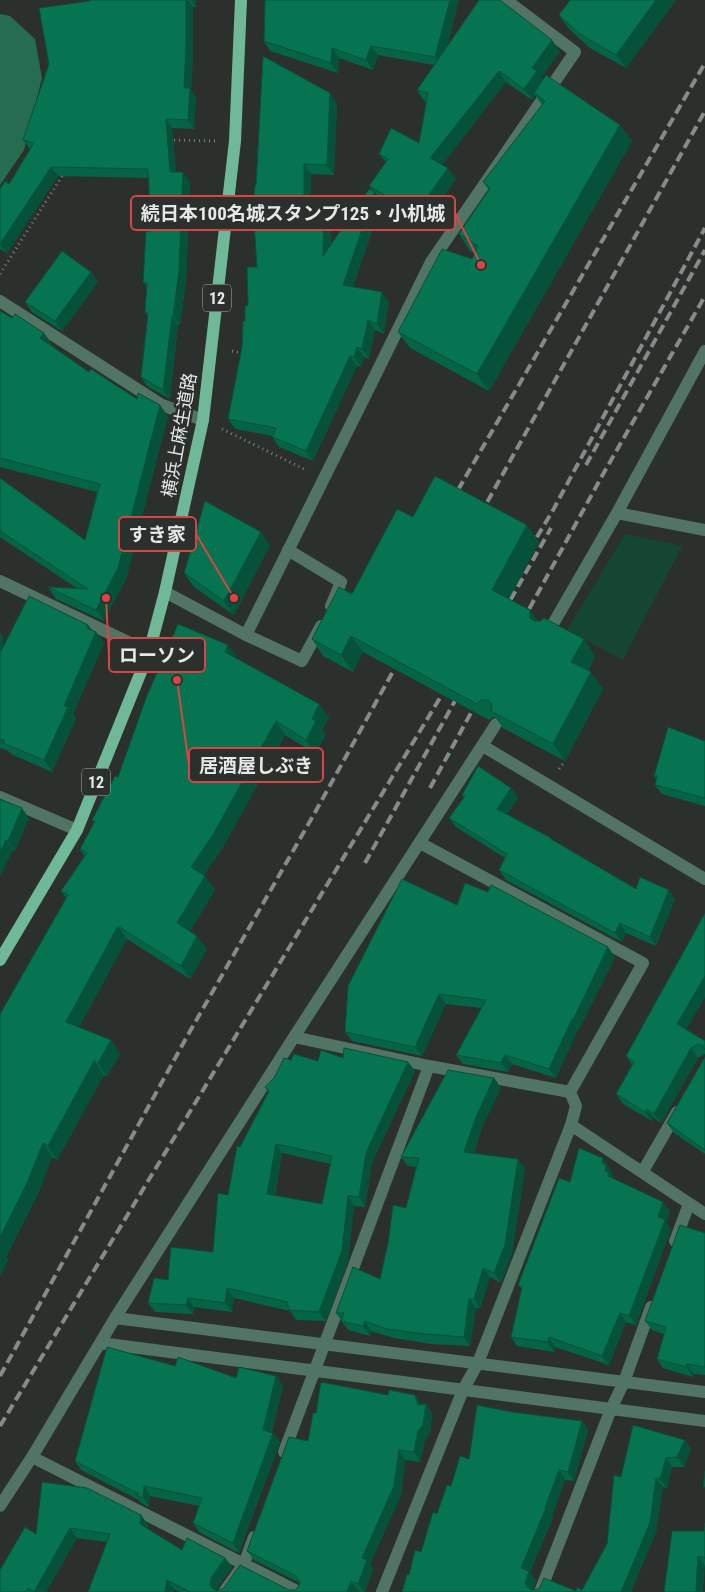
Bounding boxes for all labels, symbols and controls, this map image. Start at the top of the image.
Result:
callout: 続日本100名城スタンプ125・小机城 [131,196,455,230]
text: 続日本100名城スタンプ125・小机城 [141,202,445,225]
road number: 12 [203,284,231,312]
street label: 横浜上麻生道路 [158,371,200,499]
callout: すき家 [119,517,196,551]
text: すき家 [128,523,186,546]
callout: ローソン [109,638,205,672]
text: ローソン [119,644,195,667]
callout: 居酒屋しぶき [189,748,323,782]
text: 居酒屋しぶき [199,754,313,777]
road number: 12 [82,769,110,796]

